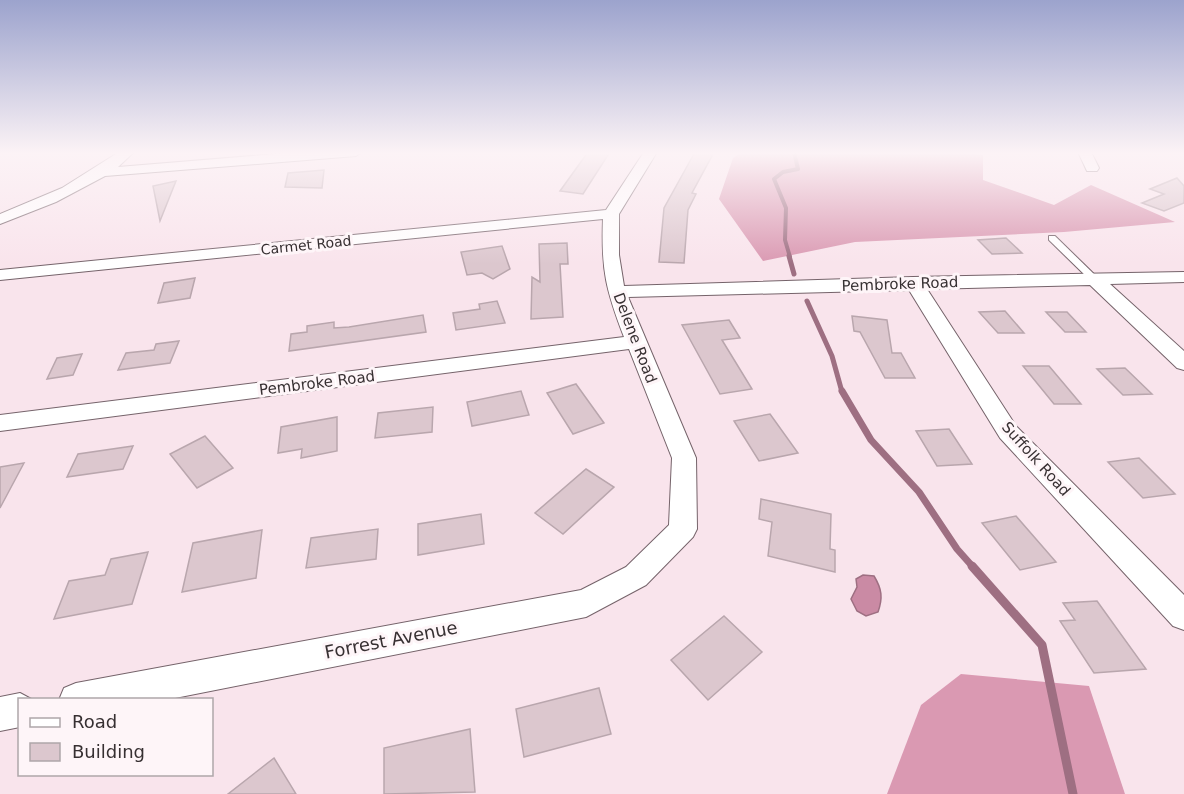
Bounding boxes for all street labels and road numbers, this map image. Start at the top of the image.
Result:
street label: Carmet Road [260,232,352,258]
street label: Pembroke Road [841,273,959,295]
street label: Delene Road [610,290,660,386]
street label: Pembroke Road [258,367,376,399]
street label: Suffolk Road [998,418,1074,500]
street label: Forrest Avenue [323,616,459,663]

